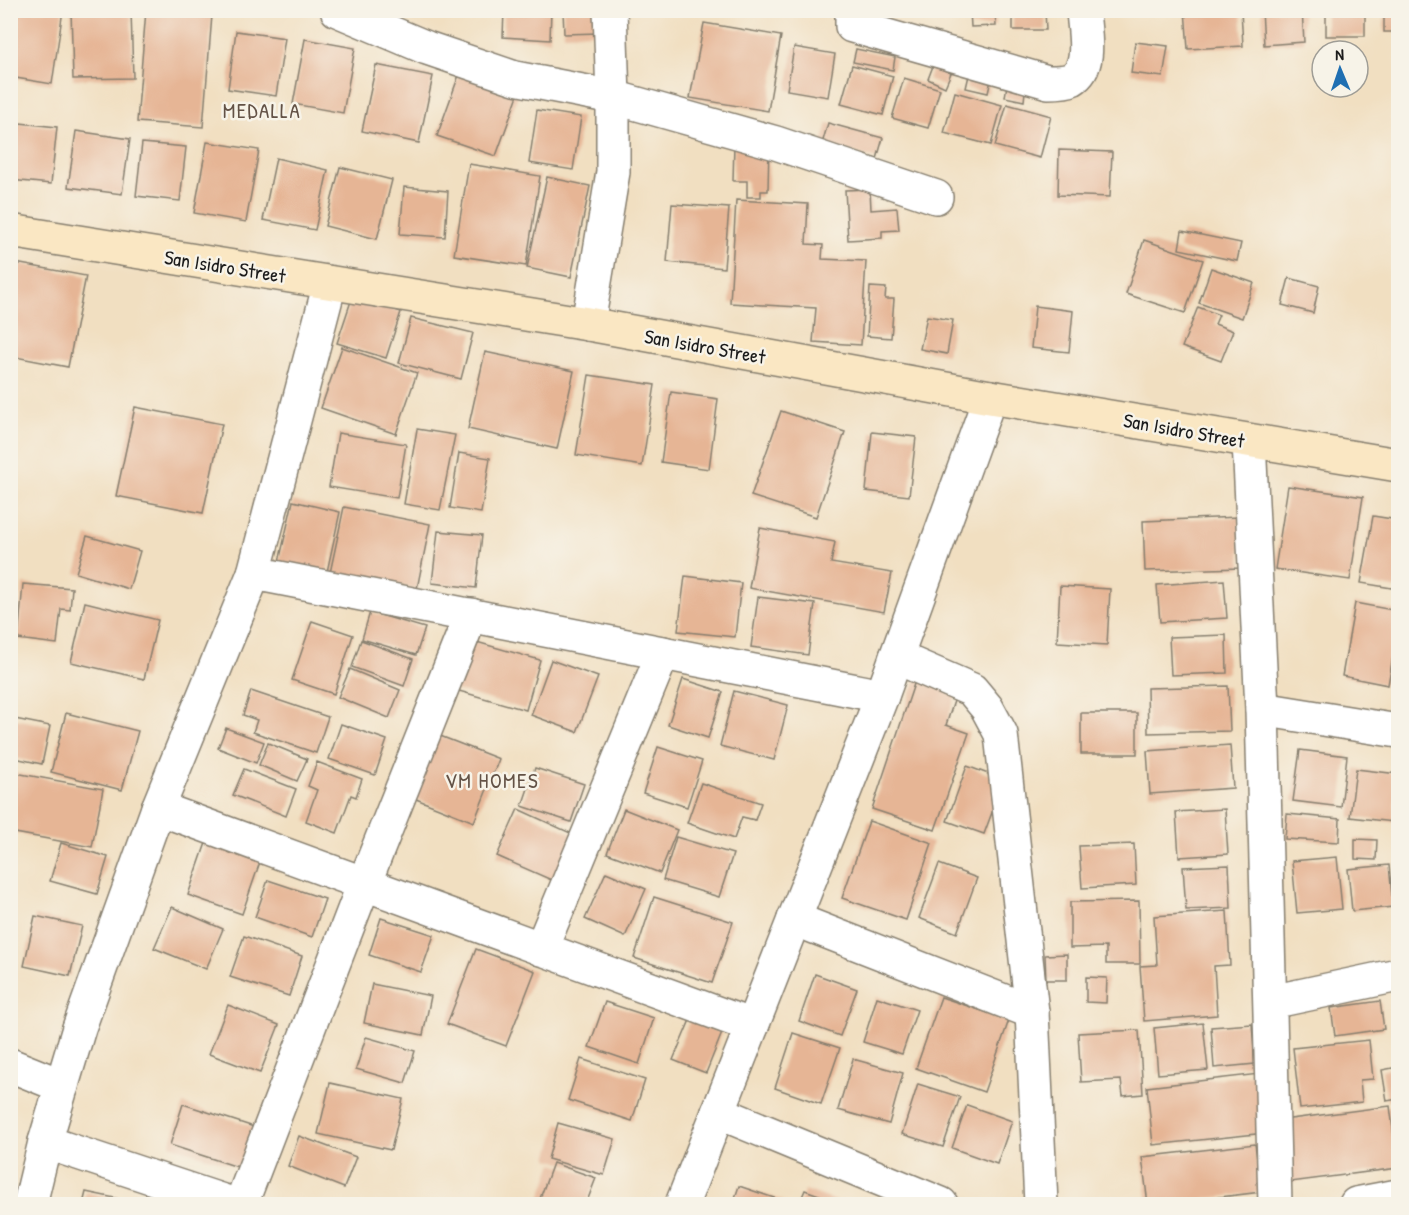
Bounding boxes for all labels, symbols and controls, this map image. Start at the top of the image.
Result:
north arrow [1310,39,1370,99]
text: N [1335,43,1345,65]
district label: MEDALLA [223,96,301,125]
street label: San Isidro Street [163,243,289,289]
street label: San Isidro Street [642,322,769,370]
street label: San Isidro Street [1121,406,1248,454]
district label: VM HOMES [445,766,539,795]

